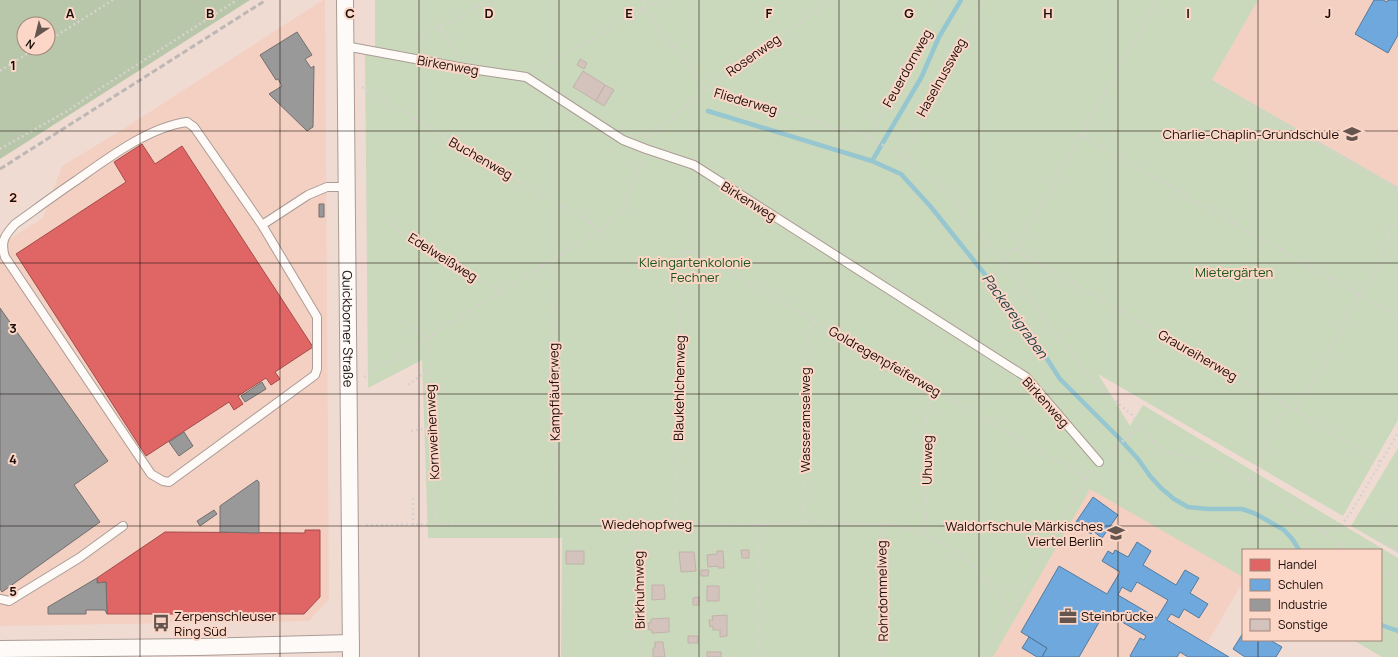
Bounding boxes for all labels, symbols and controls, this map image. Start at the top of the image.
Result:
text: A [66,4,75,22]
text: B [206,4,214,22]
text: C [345,4,355,22]
text: D [484,4,494,22]
text: E [625,4,633,22]
text: F [766,4,773,22]
text: G [904,4,914,22]
text: H [1043,4,1053,22]
text: I [1186,4,1190,22]
text: J [1325,4,1331,22]
north arrow [16,16,56,56]
street label: Feuerdornweg [878,26,936,110]
street label: Rosenweg [722,30,784,80]
street label: Haselnussweg [912,34,970,120]
text: N [22,36,38,53]
street label: Birkenweg [416,51,480,79]
text: 1 [10,56,16,74]
street label: Fliederweg [712,83,780,119]
school or university icon: Charlie-Chaplin-Grundschule [1342,124,1362,144]
place label: Charlie-Chaplin-Grundschule [1163,125,1339,143]
street label: Buchenweg [446,133,516,183]
street label: Birkenweg [718,177,780,225]
text: 2 [9,188,17,206]
street label: Edelweißweg [405,228,481,286]
park label: Kleingartenkolonie Fechner [639,253,751,286]
park label: Mietergärten [1195,263,1273,281]
street label: Quickborner Straße [338,270,358,388]
water label: Packereigraben [978,270,1053,362]
text: 3 [9,319,17,337]
street label: Goldregenpfeiferweg [826,321,944,401]
street label: Graureiherweg [1155,325,1241,385]
street label: Blaukehlchenweg [669,335,689,441]
street label: Kampfläuferweg [544,343,564,441]
street label: Wasseramselweg [796,367,814,473]
street label: Birkenweg [1019,373,1073,431]
street label: Kornweihenweg [421,384,443,480]
street label: Uhuweg [918,435,936,485]
text: 4 [9,450,17,468]
street label: Wiedehopfweg [602,515,692,533]
place label: Waldorfschule Märkisches Viertel Berlin [945,517,1103,550]
school or university icon: Waldorfschule Märkisches Viertel Berlin [1106,523,1126,543]
street label: Rohrdommelweg [872,540,892,642]
legend [1242,549,1382,641]
street label: Birkhuhnweg [629,551,649,629]
text: Handel [1278,556,1317,573]
text: Schulen [1278,576,1323,593]
text: 5 [9,582,17,600]
text: Industrie [1278,596,1327,613]
office icon: Steinbrücke [1058,606,1078,626]
place label: Zerpenschleuser Ring Süd [174,607,277,640]
place label: Steinbrücke [1081,607,1154,625]
bus stop icon: Zerpenschleuser Ring Süd [151,613,171,633]
text: Sonstige [1278,616,1328,633]

